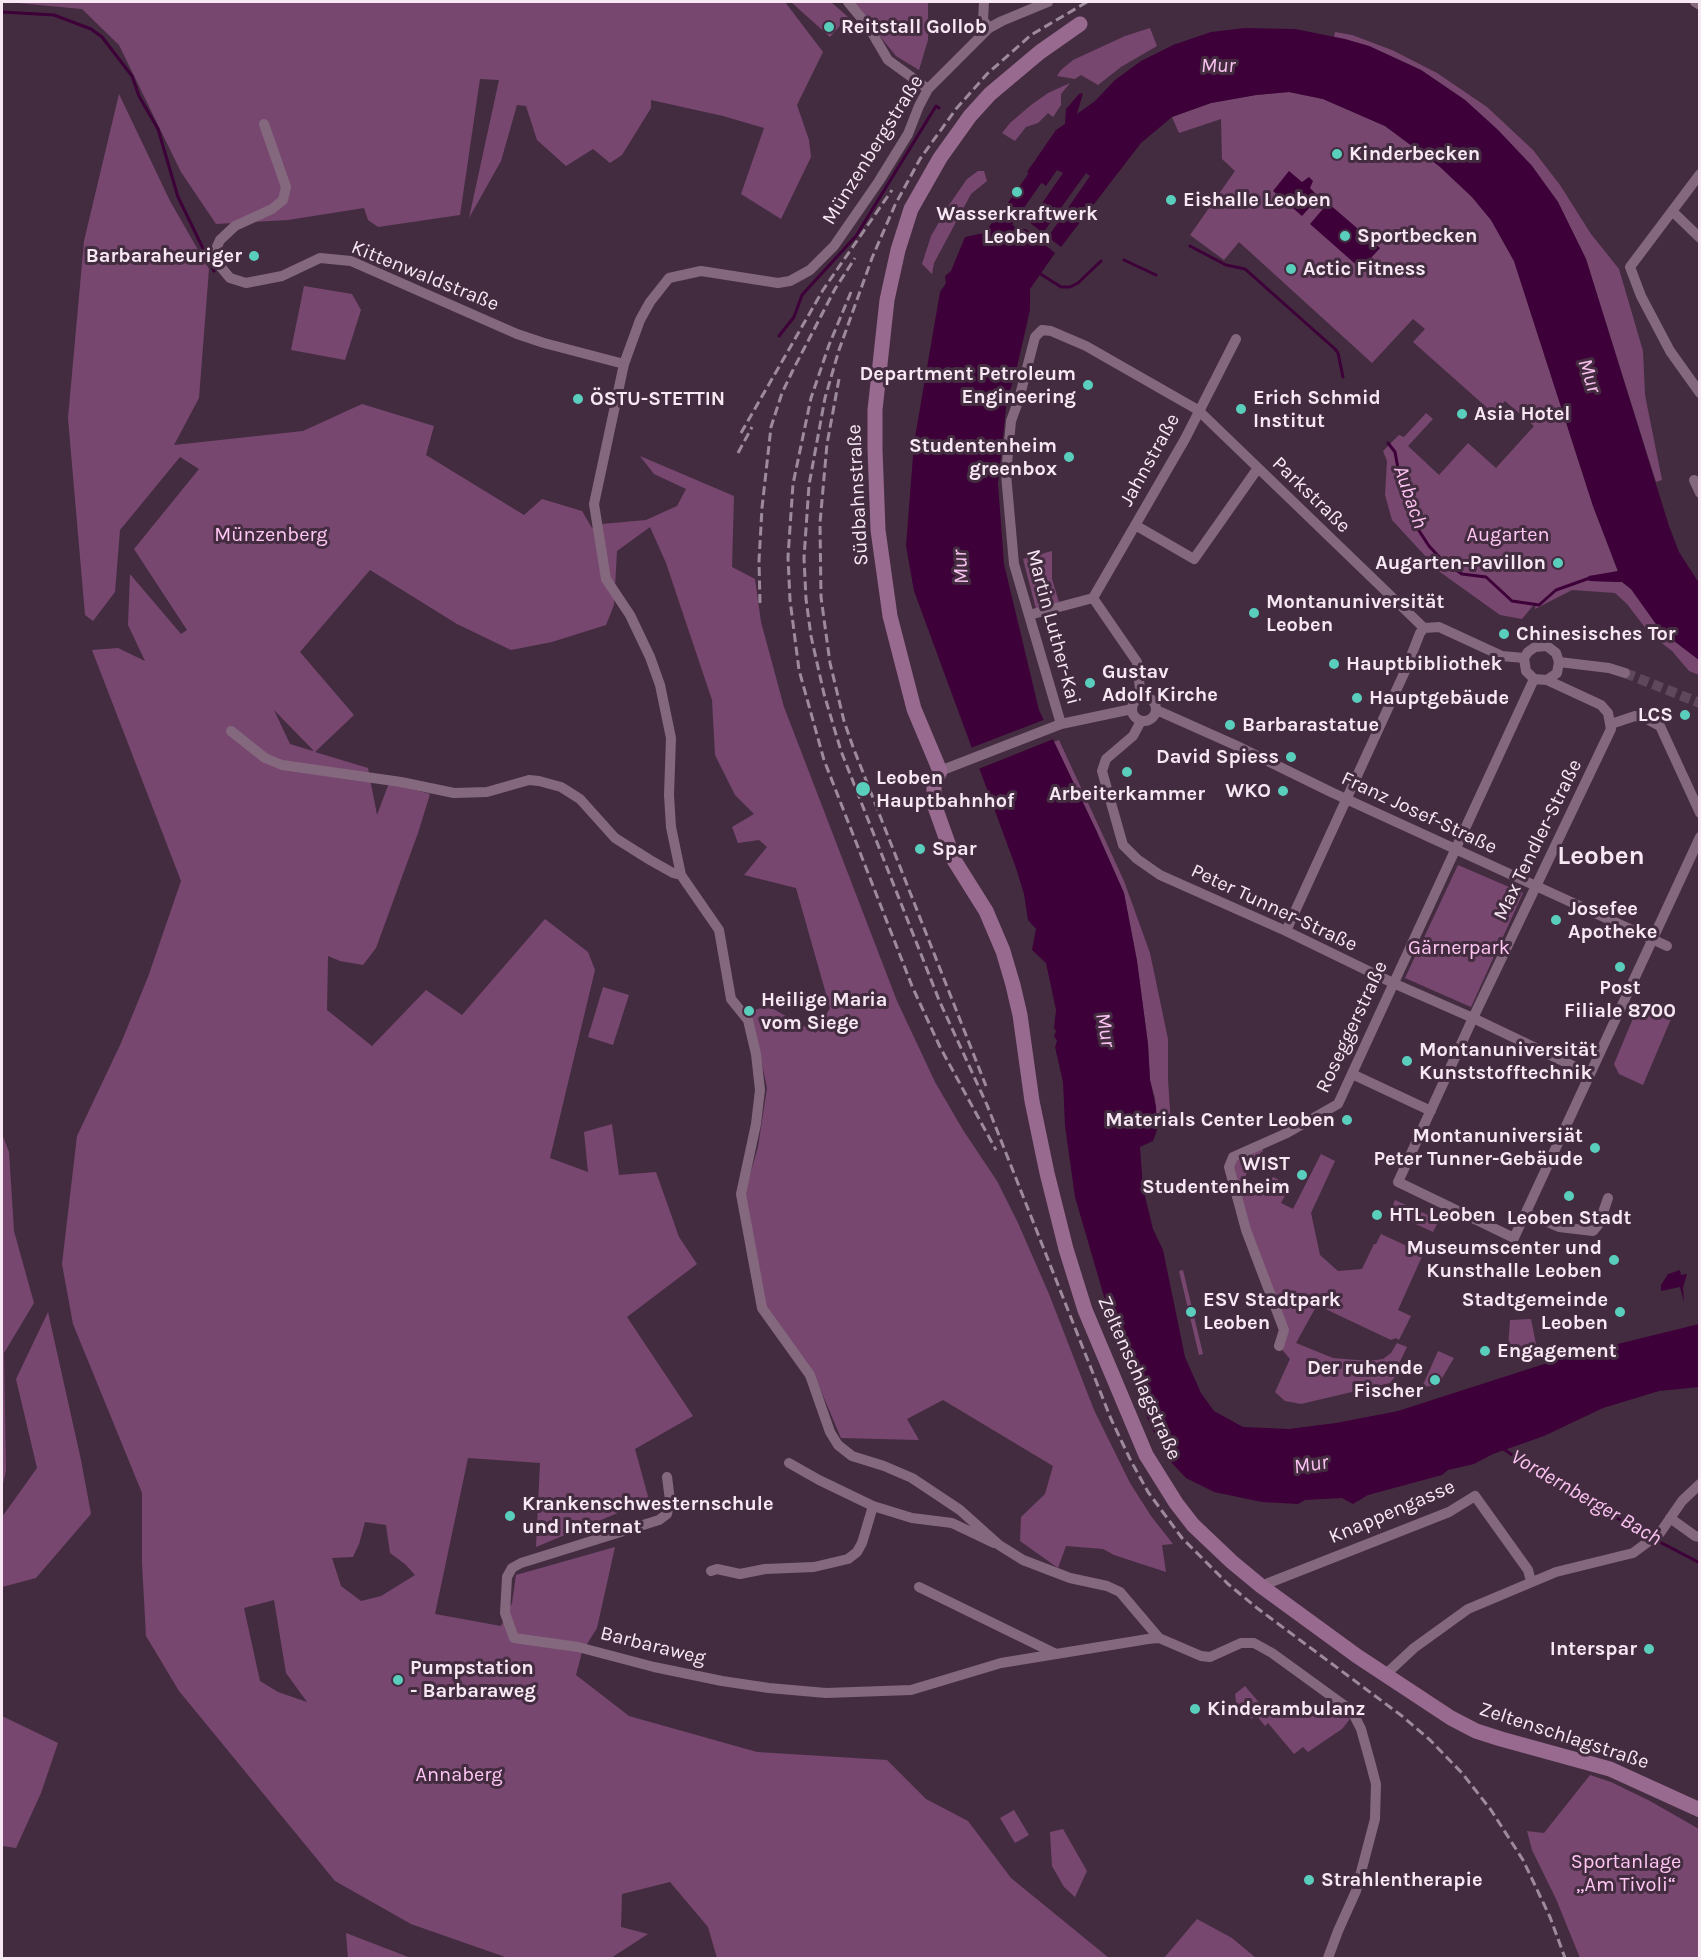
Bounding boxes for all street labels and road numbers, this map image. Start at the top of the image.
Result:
street label: Münzenbergstraße [817,71,929,229]
street label: Kittenwaldstraße [348,235,502,317]
street label: Jahnstraße [1115,410,1185,510]
street label: Südbahnstraße [842,424,874,566]
street label: Parkstraße [1267,452,1355,538]
street label: Martin Luther-Kai [1021,547,1085,707]
street label: Max Tendler-Straße [1489,756,1587,924]
street label: Franz Josef-Straße [1337,766,1501,860]
street label: Peter Tunner-Straße [1187,859,1361,957]
street label: Roseggerstraße [1311,957,1393,1097]
street label: Zeltenschlagstraße [1092,1292,1186,1464]
street label: Knappengasse [1325,1475,1459,1549]
street label: Barbaraweg [598,1621,708,1671]
street label: Zeltenschlagstraße [1476,1697,1652,1775]

